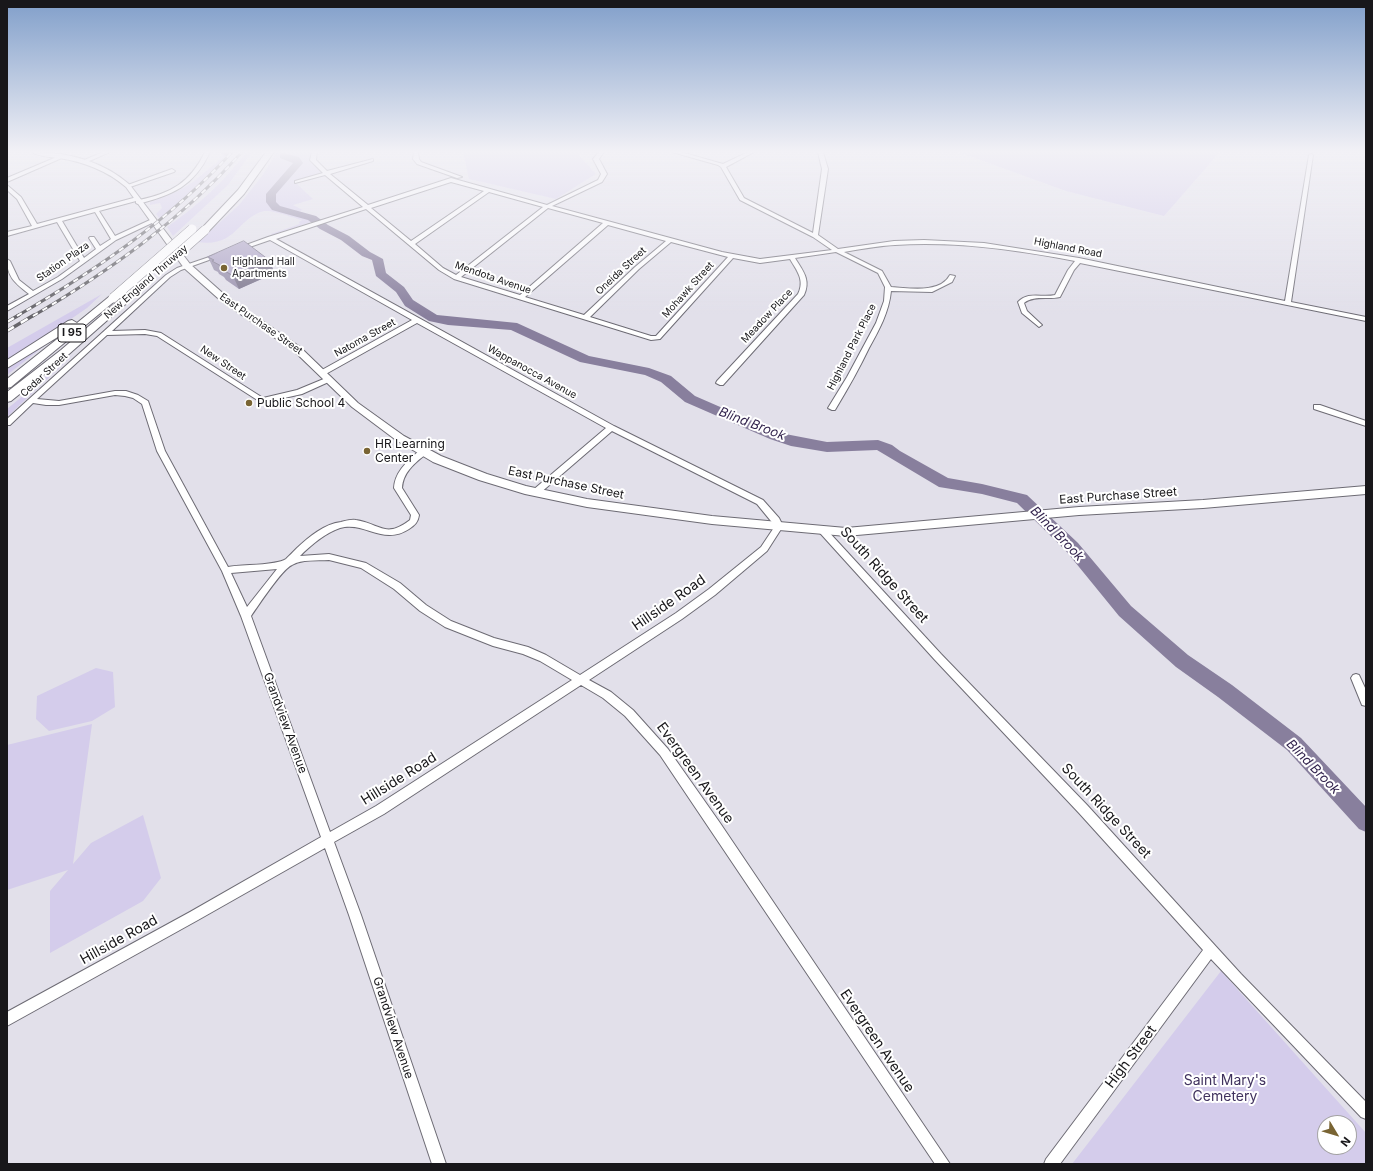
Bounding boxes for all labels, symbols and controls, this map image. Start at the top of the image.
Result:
street label: Highland Road [1033,236,1103,260]
street label: Station Plaza [34,239,92,285]
street label: New England Thruway [102,243,190,321]
street label: Oneida Street [593,245,649,297]
place label: Highland Hall Apartments [232,256,295,280]
street label: Mendota Avenue [453,259,533,297]
street label: Mohawk Street [660,260,716,320]
marker: Highland Hall Apartments [219,263,229,273]
street label: Meadow Place [739,287,795,345]
street label: East Purchase Street [217,291,305,357]
street label: Highland Park Place [825,302,879,392]
street label: Natoma Street [332,316,398,360]
road number: I 95 [58,324,86,342]
street label: New Street [198,343,248,383]
street label: Wappanocca Avenue [485,343,579,401]
street label: Cedar Street [18,350,70,400]
place label: Public School 4 [257,396,345,410]
marker: Public School 4 [244,398,254,408]
water label: Blind Brook [717,404,787,444]
place label: HR Learning Center [375,437,445,465]
marker: HR Learning Center [362,446,372,456]
street label: East Purchase Street [507,464,625,502]
street label: East Purchase Street [1059,485,1177,507]
water label: Blind Brook [1027,503,1087,565]
street label: South Ridge Street [836,523,932,627]
street label: Hillside Road [629,572,709,634]
street label: Grandview Avenue [260,671,310,775]
street label: Evergreen Avenue [653,719,737,827]
water label: Blind Brook [1283,736,1343,798]
street label: Hillside Road [358,749,440,809]
street label: South Ridge Street [1058,760,1154,862]
street label: Hillside Road [77,912,161,968]
street label: Grandview Avenue [370,975,416,1081]
street label: Evergreen Avenue [836,986,918,1096]
street label: High Street [1102,1022,1160,1092]
park label: Saint Mary's Cemetery [1184,1073,1266,1106]
north arrow [1317,1115,1357,1155]
text: N [1338,1134,1354,1149]

